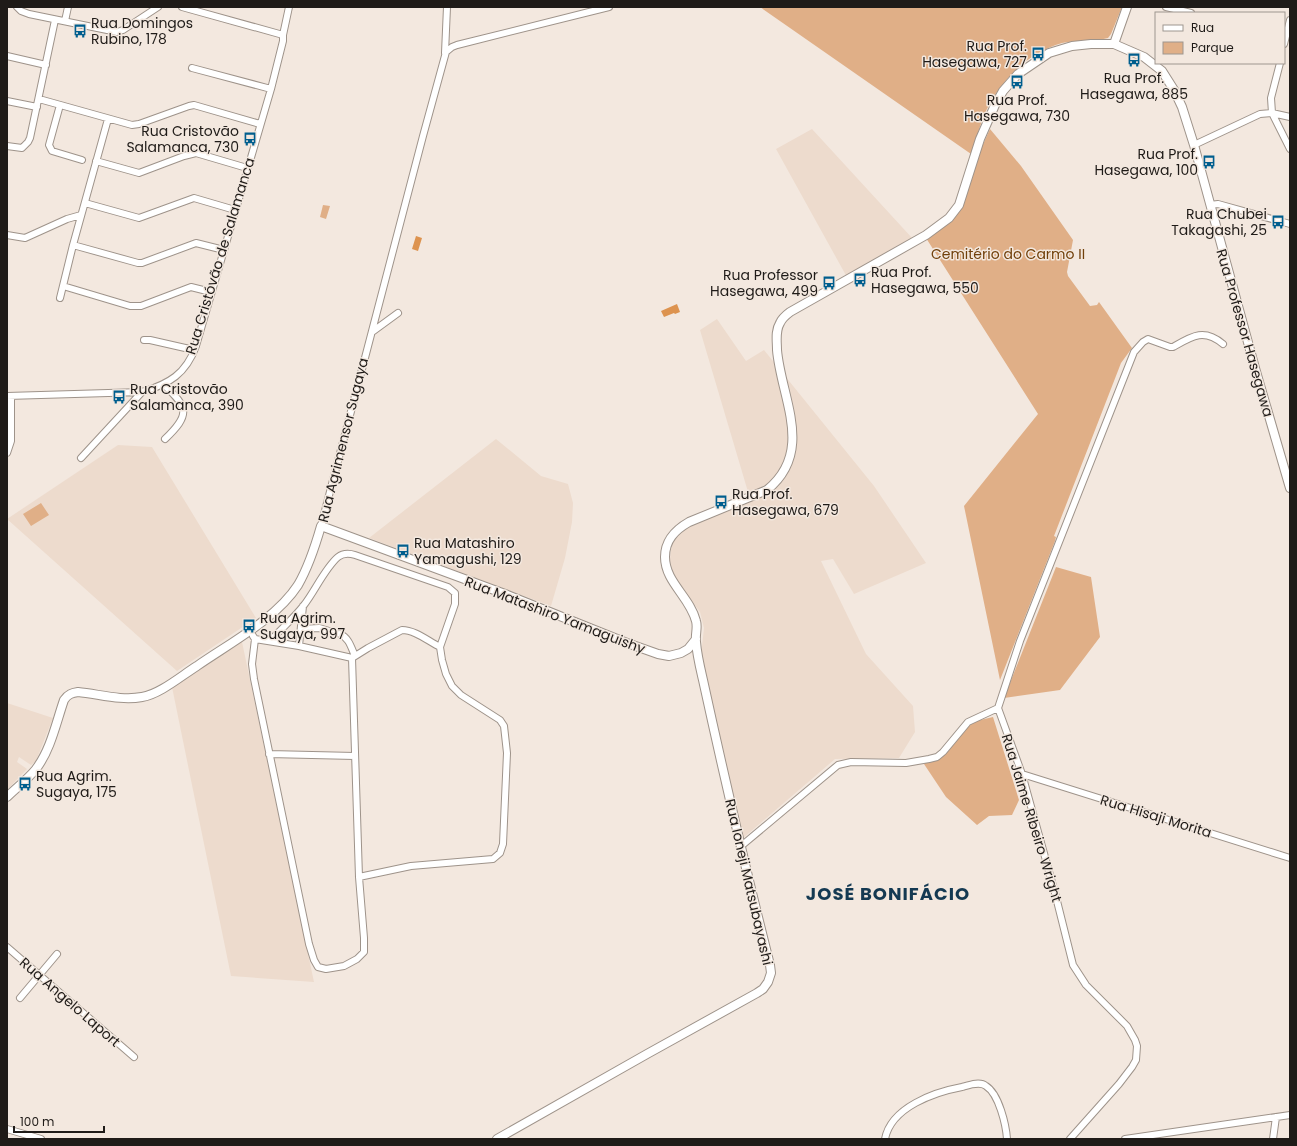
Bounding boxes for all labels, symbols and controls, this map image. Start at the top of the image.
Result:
legend [1155,12,1285,64]
place label: Rua Domingos Rubino, 178 [91,13,193,49]
text: Rua [1191,19,1214,36]
bus stop icon: Rua Domingos Rubino, 178 [72,23,88,39]
place label: Rua Prof. Hasegawa, 727 [922,36,1027,72]
text: Parque [1191,39,1234,56]
bus stop icon: Rua Prof. Hasegawa, 727 [1030,46,1046,62]
bus stop icon: Rua Prof. Hasegawa, 885 [1126,52,1142,68]
place label: Rua Prof. Hasegawa, 885 [1080,68,1188,104]
bus stop icon: Rua Prof. Hasegawa, 730 [1009,74,1025,90]
place label: Rua Prof. Hasegawa, 730 [964,90,1070,126]
place label: Rua Cristovão Salamanca, 730 [126,121,239,157]
bus stop icon: Rua Cristovão Salamanca, 730 [242,131,258,147]
place label: Rua Prof. Hasegawa, 100 [1094,144,1198,180]
bus stop icon: Rua Prof. Hasegawa, 100 [1201,154,1217,170]
street label: Rua Cristóvão de Salamanca [180,155,260,357]
place label: Rua Chubei Takagashi, 25 [1171,204,1267,240]
bus stop icon: Rua Chubei Takagashi, 25 [1270,214,1286,230]
park label: Cemitério do Carmo II [931,244,1085,264]
street label: Rua Professor Hasegawa [1211,247,1279,419]
place label: Rua Prof. Hasegawa, 550 [871,262,979,298]
place label: Rua Professor Hasegawa, 499 [710,265,818,301]
bus stop icon: Rua Prof. Hasegawa, 550 [852,272,868,288]
bus stop icon: Rua Professor Hasegawa, 499 [821,275,837,291]
street label: Rua Agrimensor Sugaya [313,356,373,524]
place label: Rua Cristovão Salamanca, 390 [130,379,244,415]
bus stop icon: Rua Cristovão Salamanca, 390 [111,389,127,405]
place label: Rua Prof. Hasegawa, 679 [732,484,839,520]
bus stop icon: Rua Prof. Hasegawa, 679 [713,494,729,510]
place label: Rua Matashiro Yamagushi, 129 [414,533,522,569]
bus stop icon: Rua Matashiro Yamagushi, 129 [395,543,411,559]
street label: Rua Matashiro Yamaguishy [462,571,648,659]
place label: Rua Agrim. Sugaya, 997 [260,608,346,644]
bus stop icon: Rua Agrim. Sugaya, 997 [241,618,257,634]
street label: Rua Jaime Ribeiro Wright [997,731,1067,905]
place label: Rua Agrim. Sugaya, 175 [36,766,117,802]
bus stop icon: Rua Agrim. Sugaya, 175 [17,776,33,792]
street label: Rua Hisaji Morita [1098,790,1214,842]
street label: Rua Ioneji Matsubayashi [720,797,778,967]
district label: JOSÉ BONIFÁCIO [806,881,970,906]
street label: Rua Angelo Laport [15,953,125,1051]
scale bar [14,1108,104,1134]
text: 100 m [20,1113,54,1130]

